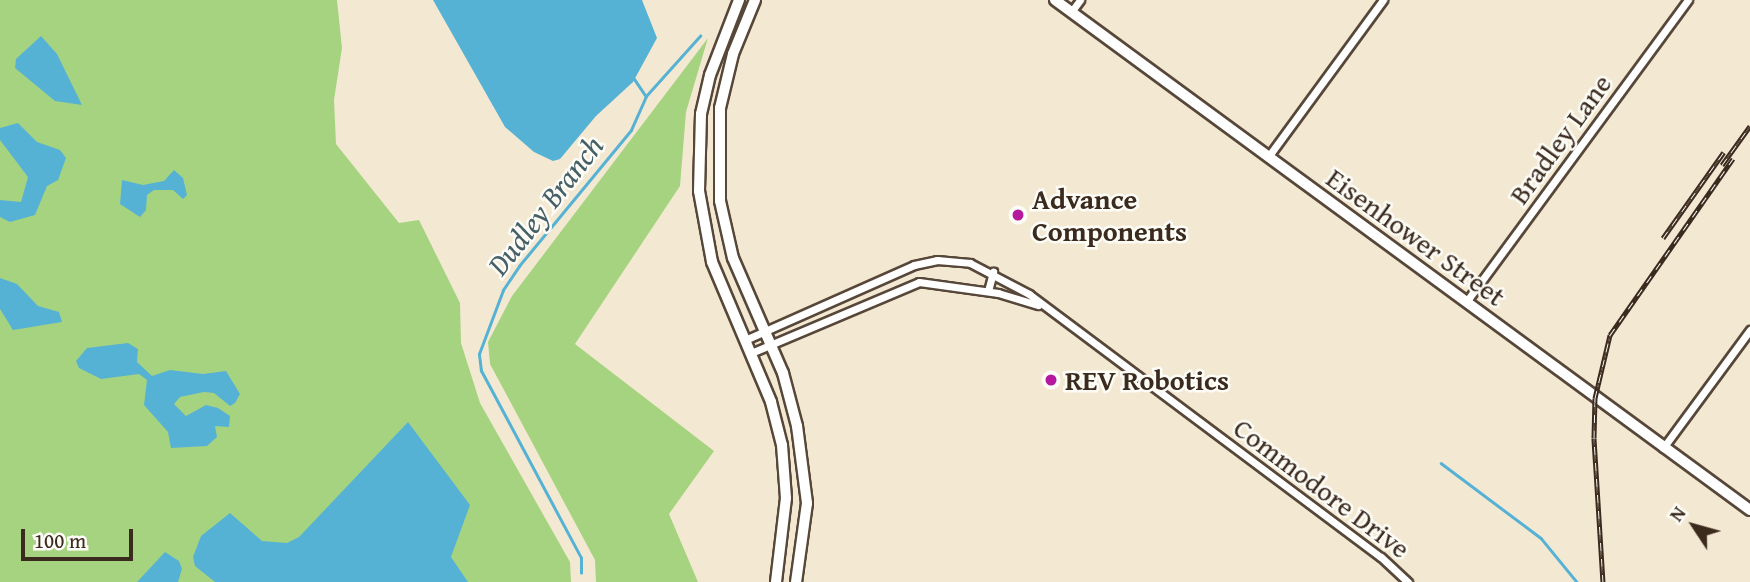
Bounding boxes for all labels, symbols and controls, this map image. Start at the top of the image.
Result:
street label: Bradley Lane [1502,68,1618,210]
water label: Dudley Branch [479,128,611,282]
street label: Eisenhower Street [1320,161,1512,313]
place label: Advance Components [1032,182,1187,248]
marker: Advance Components [1010,207,1026,223]
place label: REV Robotics [1065,363,1229,397]
marker: REV Robotics [1043,372,1059,388]
street label: Commodore Drive [1227,411,1417,565]
north arrow [1659,491,1729,561]
text: N [1662,500,1692,527]
scale bar [24,516,136,560]
text: 100 m [34,525,86,556]

